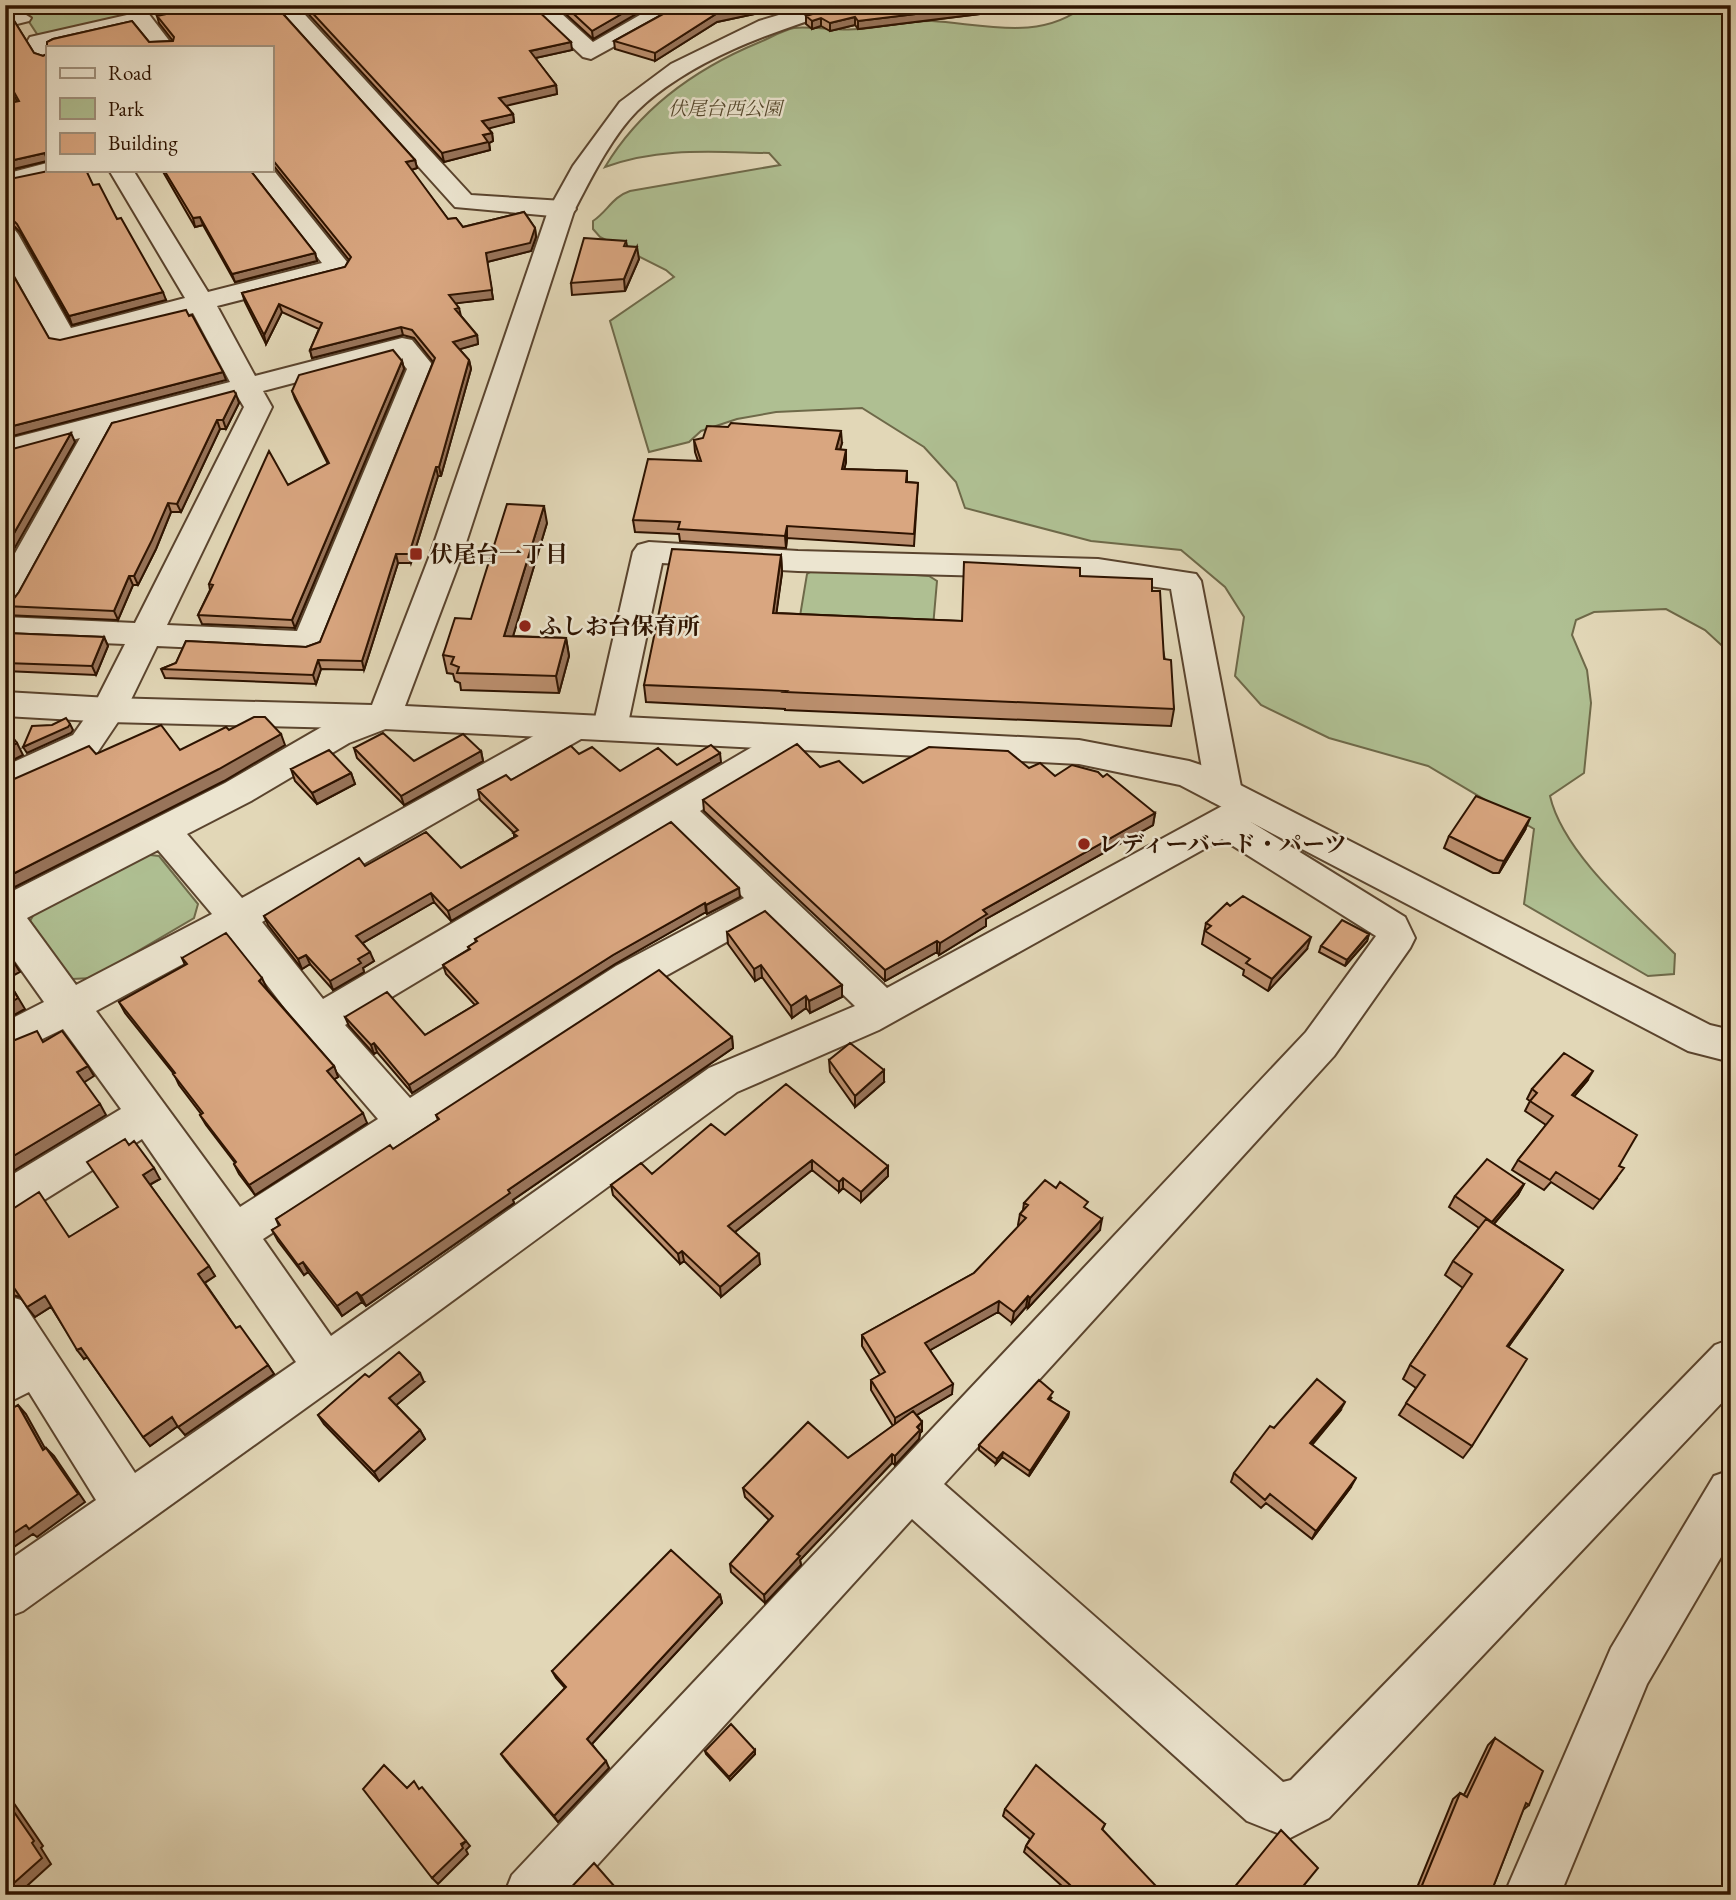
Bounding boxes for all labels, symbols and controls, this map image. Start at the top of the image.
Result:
legend [46,46,273,172]
text: Road [108,59,152,86]
text: Park [108,95,145,122]
park label: 伏尾台⻄公園 [668,96,785,121]
text: Building [108,129,178,156]
place label: 伏尾台一丁目 [430,539,568,569]
marker: 伏尾台一丁目 [408,546,424,562]
place label: ふしお台保育所 [539,611,700,641]
marker: ふしお台保育所 [517,618,533,634]
place label: レディーバード・パーツ [1098,829,1347,859]
marker: レディーバード・パーツ [1076,836,1092,852]

